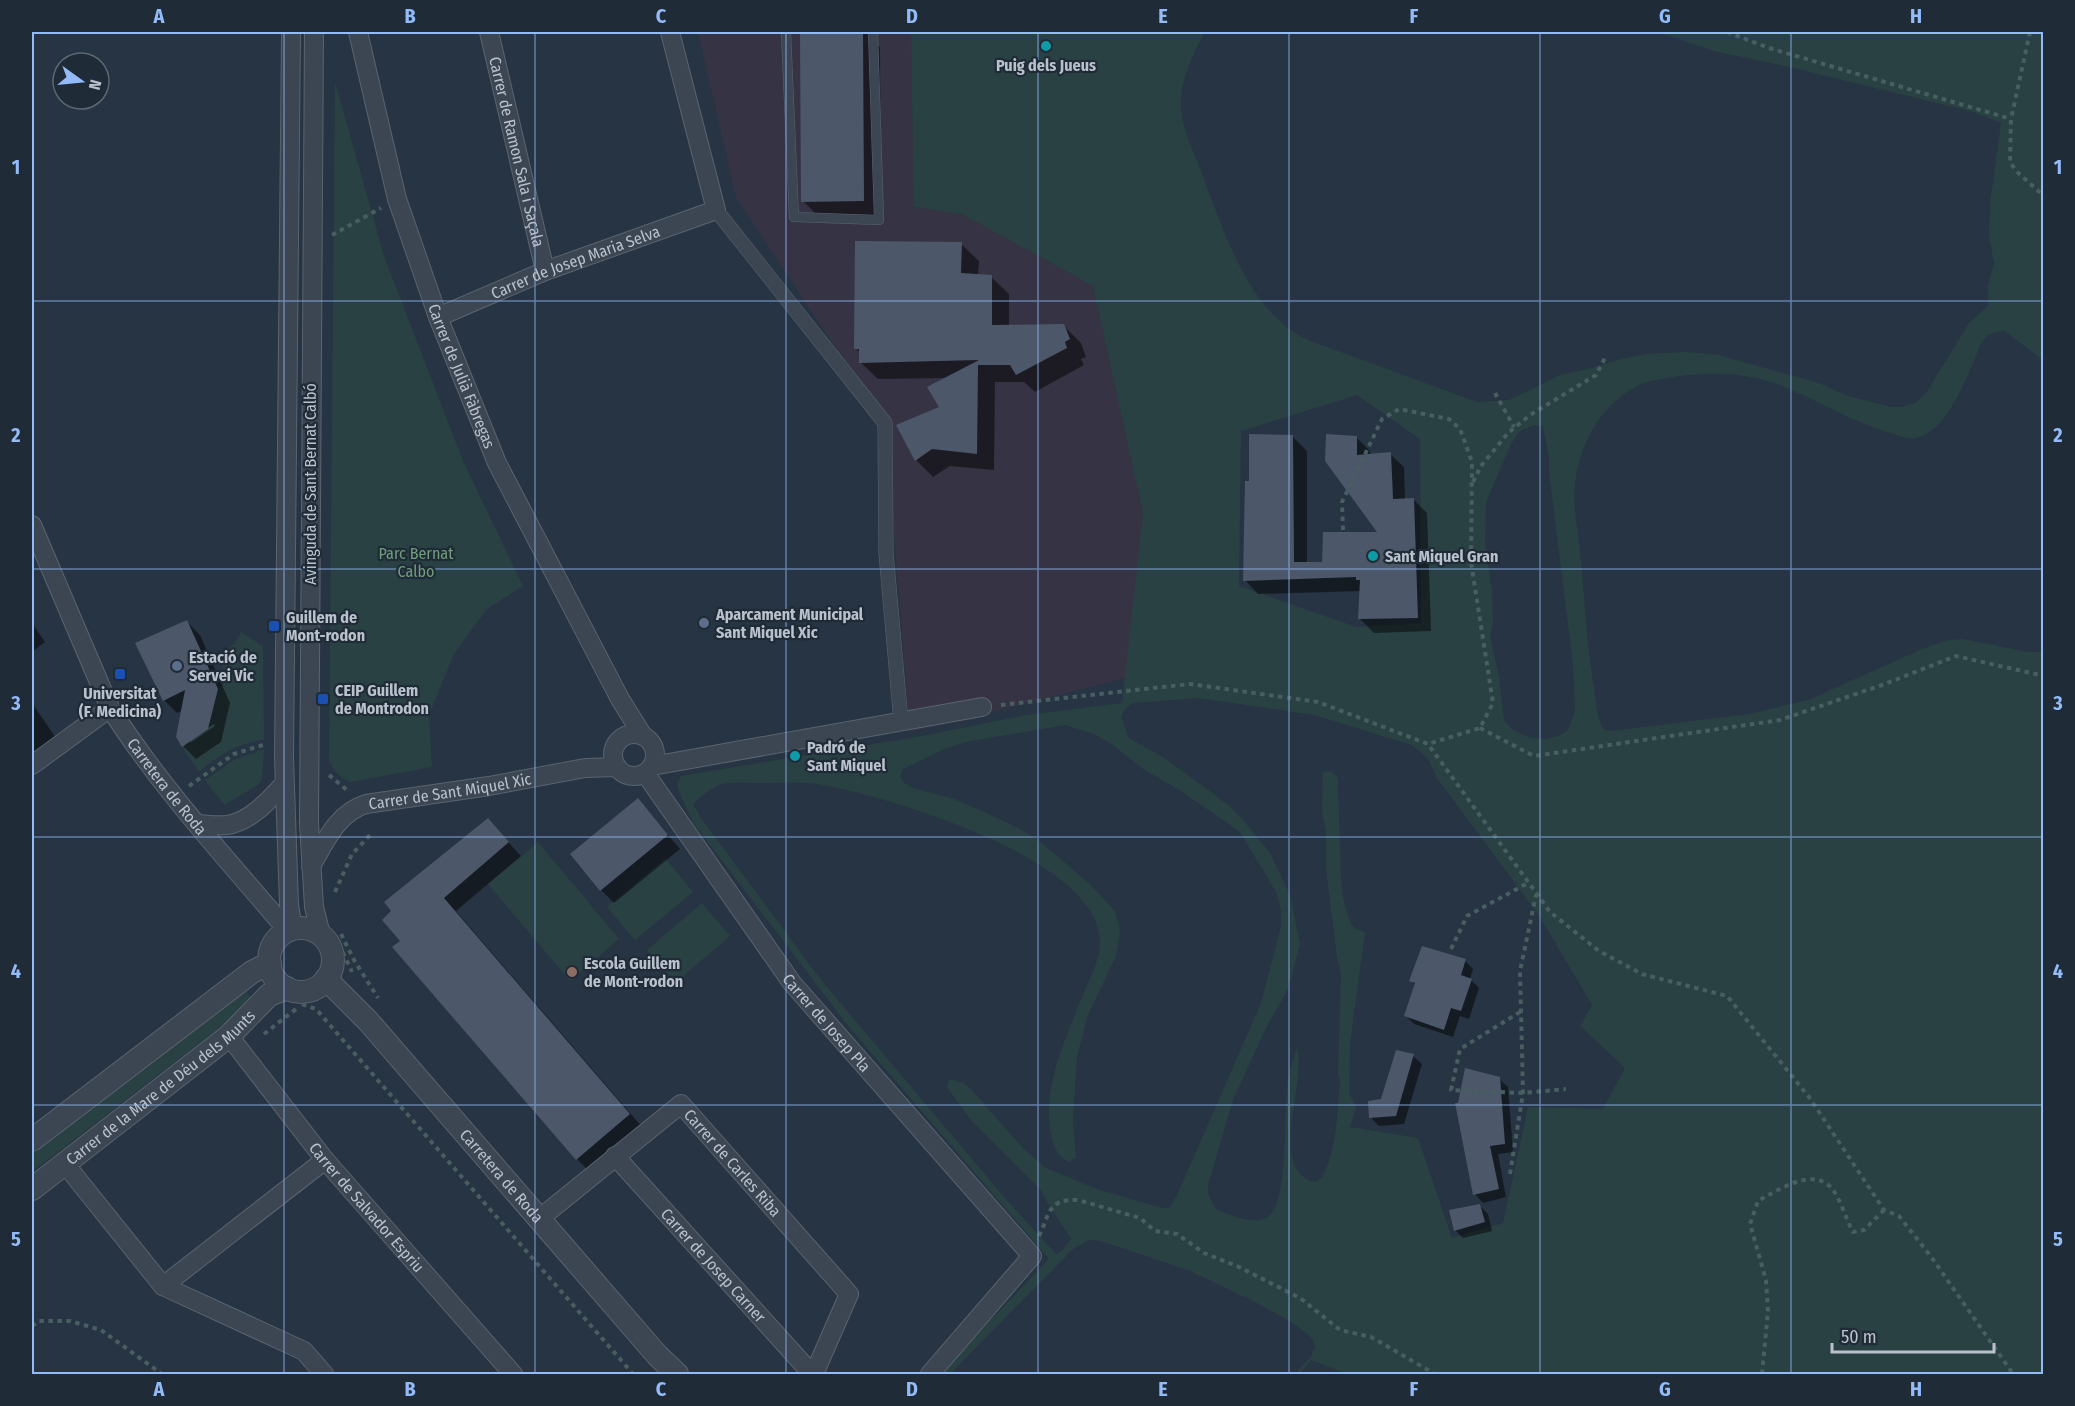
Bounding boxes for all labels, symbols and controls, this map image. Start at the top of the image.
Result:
text: A [153,4,166,28]
text: B [404,4,416,28]
text: C [656,4,667,28]
text: D [906,4,918,28]
text: E [1158,4,1168,28]
text: F [1410,4,1419,28]
text: G [1659,4,1671,28]
text: H [1910,4,1922,28]
marker: Puig dels Jueus [1039,39,1053,53]
north arrow [51,51,111,111]
street label: Carrer de Ramon Sala i Saçala [485,55,548,249]
place label: Puig dels Jueus [996,56,1096,75]
text: N [85,78,105,92]
text: 1 [12,155,20,179]
text: 1 [2054,155,2062,179]
street label: Carrer de Josep Maria Selva [488,222,663,303]
street label: Carrer de Julià Fàbregas [424,301,499,451]
street label: Avinguda de Sant Bernat Calbó [301,383,320,585]
text: 2 [10,423,21,447]
text: 2 [2052,423,2063,447]
park label: Parc Bernat Calbo [379,544,454,581]
place label: Sant Miquel Gran [1385,547,1498,566]
marker: Sant Miquel Gran [1366,549,1380,563]
place label: Aparcament Municipal Sant Miquel Xic [715,605,864,642]
place label: Guillem de Mont-rodon [286,608,365,645]
marker: Aparcament Municipal Sant Miquel Xic [697,616,711,630]
marker: Guillem de Mont-rodon [267,619,281,633]
place label: Estació de Servei Vic [189,648,257,685]
marker: Estació de Servei Vic [170,659,184,673]
marker: Universitat (F. Medicina) [113,667,127,681]
place label: CEIP Guillem de Montrodon [335,681,429,718]
place label: Universitat (F. Medicina) [79,684,161,721]
text: 3 [10,691,21,715]
text: 3 [2052,691,2063,715]
marker: CEIP Guillem de Montrodon [316,692,330,706]
street label: Carretera de Roda [123,735,211,839]
place label: Padró de Sant Miquel [807,738,886,775]
marker: Padró de Sant Miquel [788,749,802,763]
street label: Carrer de Sant Miquel Xic [367,769,533,813]
place label: Escola Guillem de Mont-rodon [584,954,683,991]
text: 4 [11,959,21,983]
text: 4 [2053,959,2063,983]
marker: Escola Guillem de Mont-rodon [565,965,579,979]
street label: Carrer de Josep Pla [778,970,875,1076]
street label: Carrer de la Mare de Déu dels Munts [62,1006,259,1169]
street label: Carrer de Carles Riba [680,1105,785,1221]
street label: Carretera de Roda [456,1125,547,1227]
street label: Carrer de Salvador Espriu [305,1139,428,1276]
street label: Carrer de Josep Carner [657,1204,770,1327]
text: 5 [11,1227,21,1251]
text: 5 [2053,1227,2063,1251]
scale bar [1832,1316,1994,1354]
text: 50 m [1841,1326,1877,1348]
text: A [153,1377,166,1401]
text: B [404,1377,416,1401]
text: C [656,1377,667,1401]
text: D [906,1377,918,1401]
text: E [1158,1377,1168,1401]
text: F [1410,1377,1419,1401]
text: G [1659,1377,1671,1401]
text: H [1910,1377,1922,1401]

